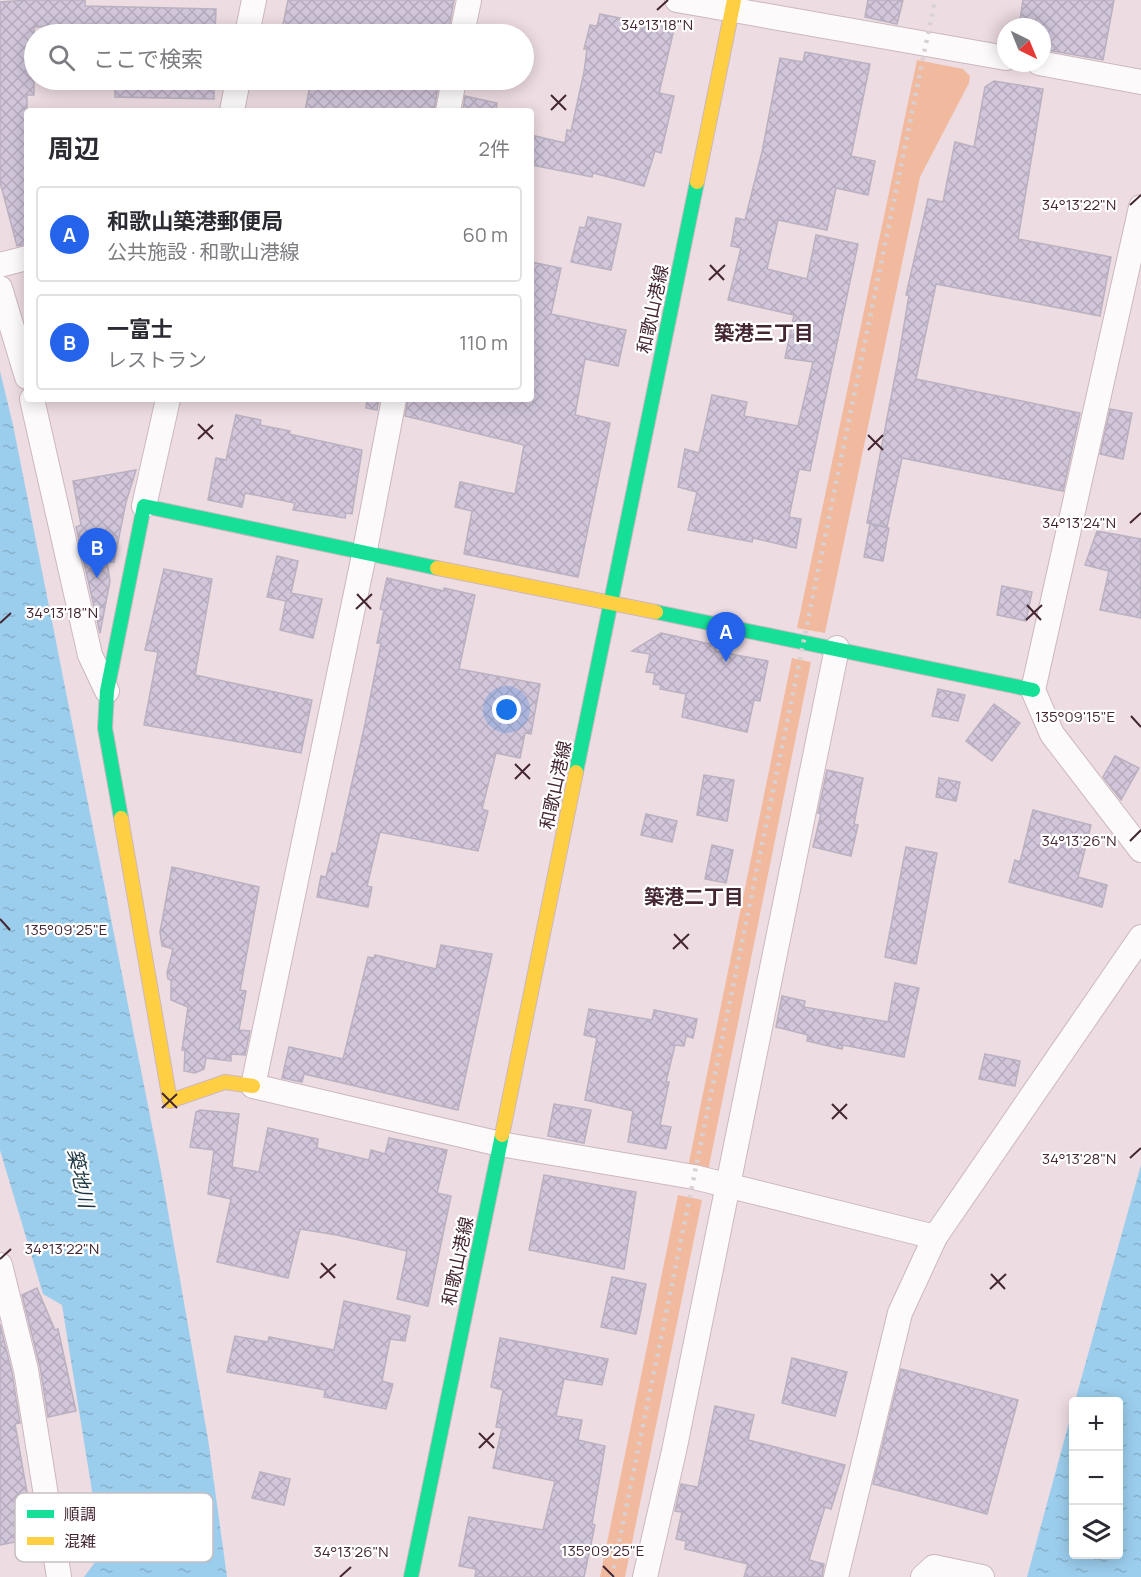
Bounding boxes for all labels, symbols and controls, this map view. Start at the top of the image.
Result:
text: 34°13'18"N [621,14,693,35]
north arrow [997,18,1051,72]
search box [24,24,534,90]
icon: search [45,41,78,74]
text: ここで検索 [93,44,203,74]
text: 周辺 [48,130,100,166]
text: 2件 [479,135,510,162]
text: 34°13'22"N [1042,194,1116,215]
text: 和歌山築港郵便局 [107,206,283,236]
text: A [63,221,76,248]
text: 60 m [462,221,508,248]
text: 公共施設 · 和歌山港線 [107,238,300,265]
street label: 和歌山港線 [631,262,673,356]
text: 一富士 [107,314,173,344]
district label: 築港三丁目 [714,319,814,346]
text: B [63,329,76,356]
text: 110 m [459,329,508,356]
text: レストラン [107,346,207,373]
text: 34°13'24"N [1042,512,1116,533]
pin: B [78,528,116,578]
text: 34°13'18"N [26,602,98,623]
pin: A [706,612,746,662]
your location [492,695,521,724]
text: 135°09'15"E [1035,706,1115,727]
street label: 和歌山港線 [534,738,576,832]
text: 34°13'26"N [1041,830,1117,851]
district label: 築港二丁目 [644,883,744,910]
text: 135°09'25"E [25,919,107,940]
water label: 築地川 [62,1146,101,1212]
text: 34°13'28"N [1042,1148,1116,1169]
street label: 和歌山港線 [436,1214,478,1308]
text: 34°13'22"N [25,1238,99,1259]
map controls [1069,1397,1123,1559]
button: + [1069,1397,1123,1451]
button: − [1069,1451,1123,1505]
legend [15,1493,213,1562]
text: 順調 [64,1503,96,1525]
button: layers [1069,1505,1123,1559]
text: 混雑 [64,1530,96,1552]
text: 135°09'25"E [562,1540,644,1561]
text: 34°13'26"N [313,1541,389,1562]

